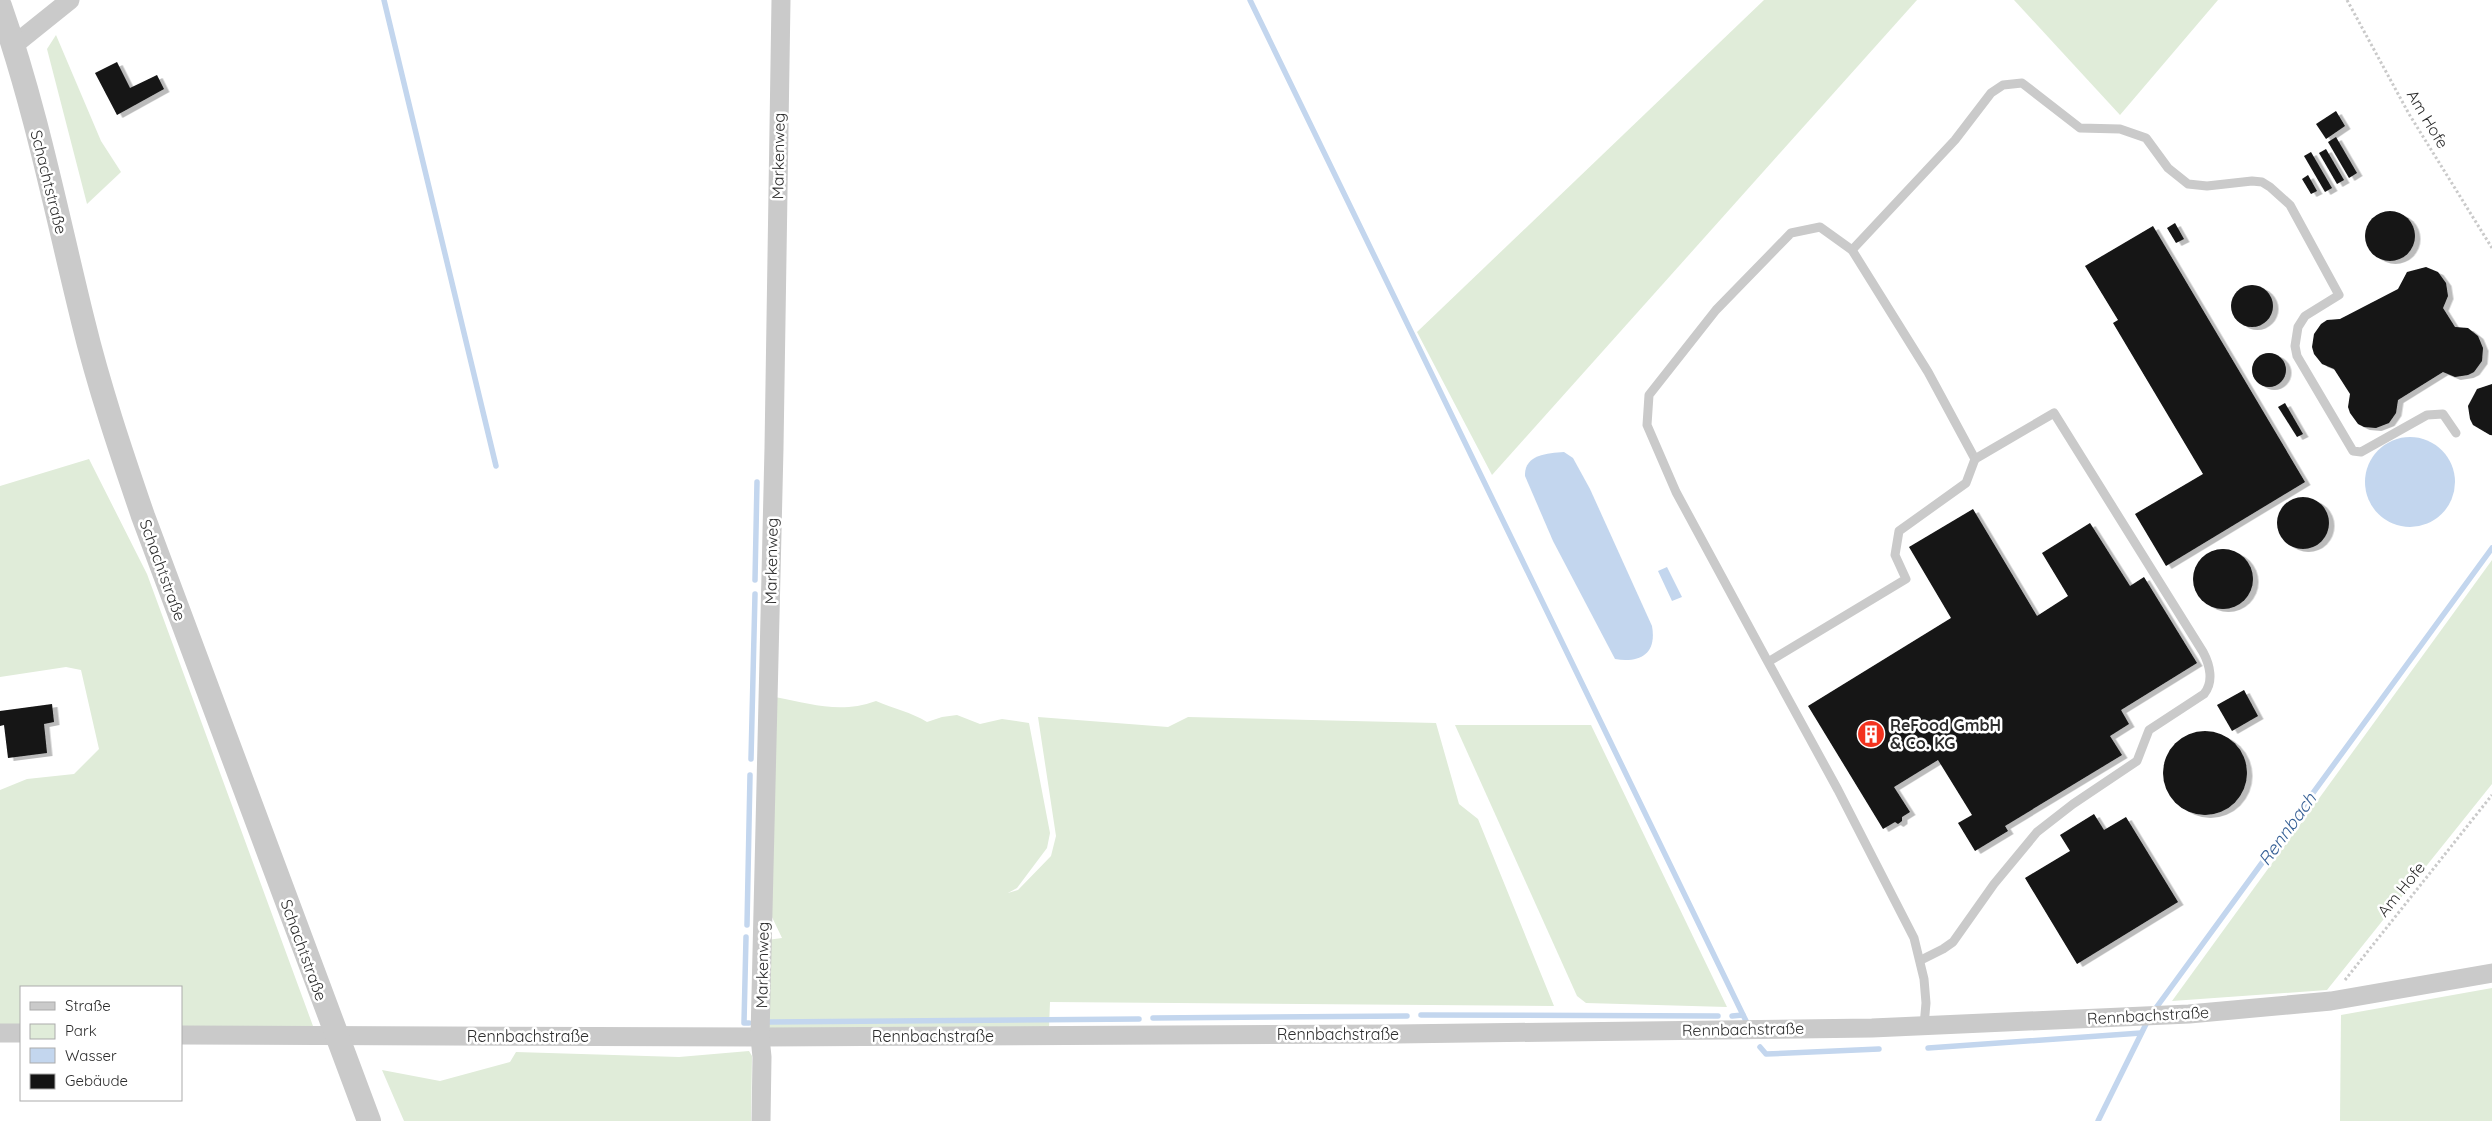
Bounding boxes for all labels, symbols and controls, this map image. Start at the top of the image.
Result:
street label: Am Hofe [2403,86,2453,152]
street label: Markenweg [767,113,789,199]
street label: Schachtstraße [26,128,72,236]
street label: Schachtstraße [135,517,191,623]
street label: Markenweg [760,518,782,604]
place label: ReFood GmbH & Co. KG [1890,715,2001,753]
building icon: ReFood GmbH & Co. KG [1856,719,1886,749]
water label: Rennbach [2253,788,2322,870]
street label: Am Hofe [2373,858,2429,920]
street label: Schachtstraße [276,897,332,1003]
street label: Markenweg [751,922,773,1008]
legend [20,986,182,1101]
text: Straße [65,996,111,1015]
street label: Rennbachstraße [2086,1002,2210,1028]
street label: Rennbachstraße [1682,1018,1804,1040]
text: Park [65,1021,97,1040]
street label: Rennbachstraße [1277,1024,1399,1044]
street label: Rennbachstraße [467,1026,589,1046]
street label: Rennbachstraße [872,1026,994,1046]
text: Wasser [65,1046,117,1065]
text: Gebäude [65,1071,128,1090]

